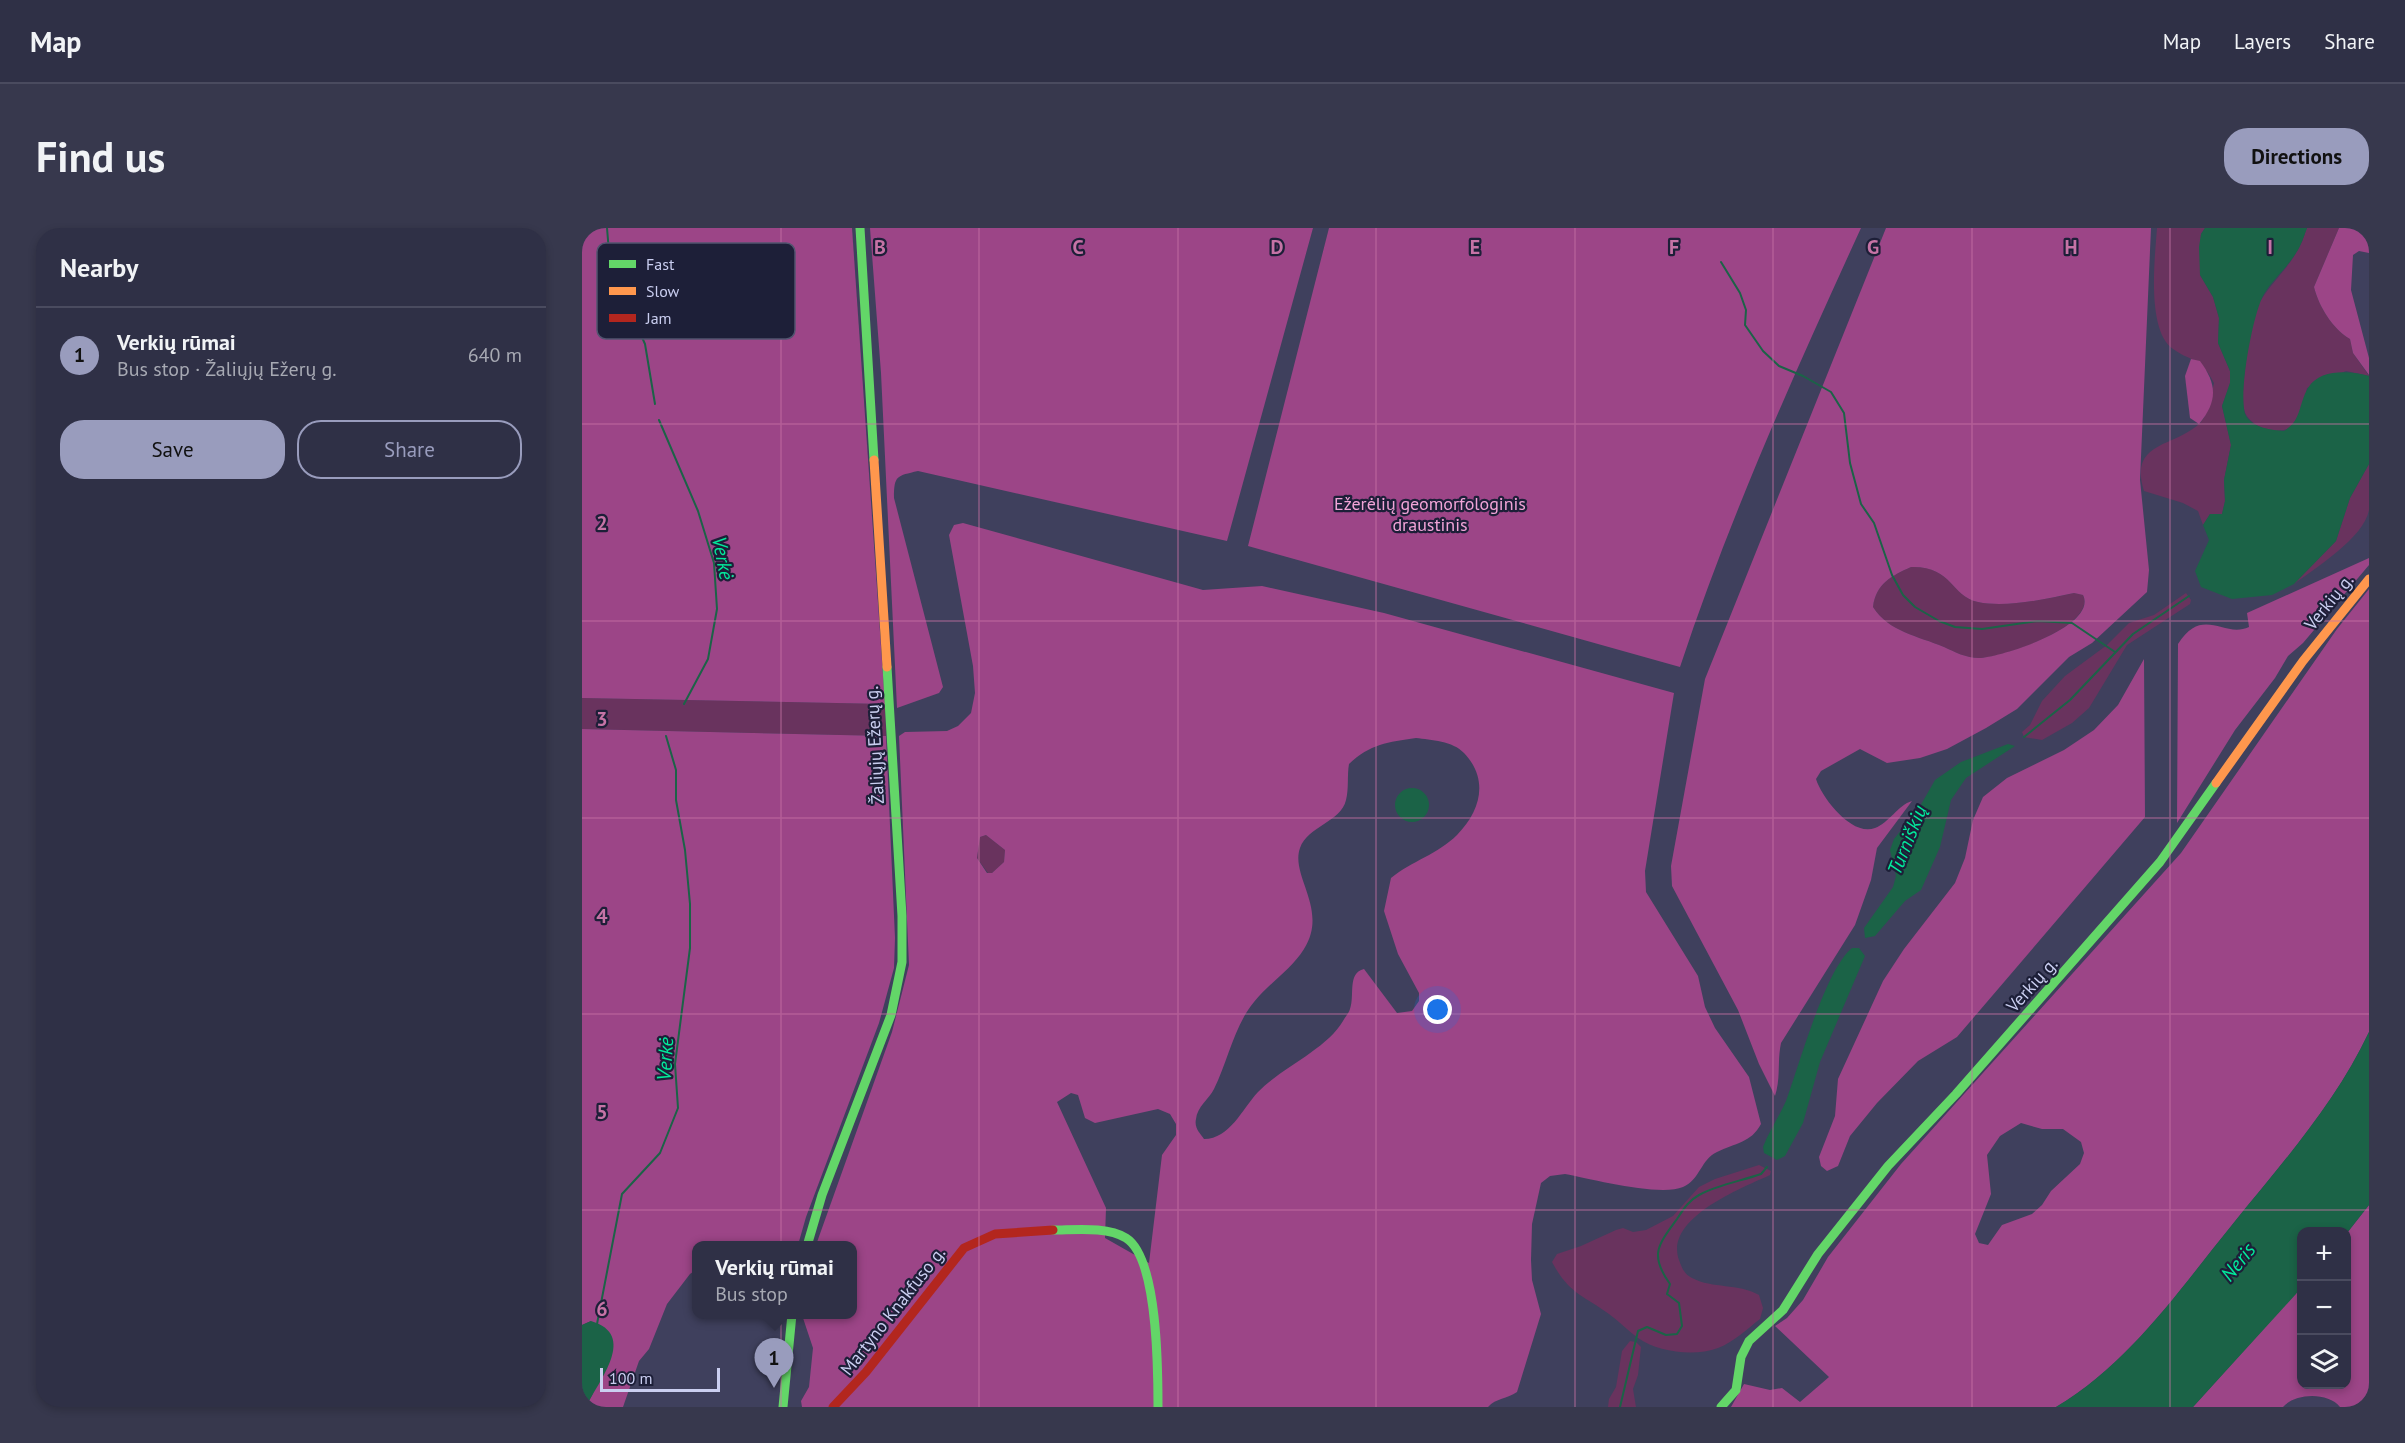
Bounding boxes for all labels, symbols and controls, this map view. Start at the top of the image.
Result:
text: Map [30,23,81,60]
text: Map [2163,28,2201,55]
text: Layers [2234,28,2291,55]
text: Share [2324,28,2375,55]
button: Directions [2224,128,2369,185]
text: Find us [36,129,165,184]
text: B [874,234,886,260]
text: C [1072,234,1084,260]
text: D [1271,234,1284,260]
text: E [1470,234,1480,260]
text: F [1669,234,1679,260]
text: G [1867,234,1879,260]
text: H [2064,234,2078,260]
text: I [2267,234,2273,260]
legend [597,243,795,339]
text: Nearby [60,251,138,284]
text: Fast [646,254,675,274]
text: Slow [646,281,680,301]
text: Jam [645,308,672,328]
text: Verkių rūmai [117,328,236,356]
text: 1 [74,342,85,368]
text: 640 m [468,342,522,368]
text: Bus stop · Žaliųjų Ežerų g. [117,356,337,382]
button: Save [60,420,285,479]
button: Share [297,420,522,479]
park label: Ežerėlių geomorfologinis draustinis [1334,492,1526,536]
text: 2 [596,510,608,536]
water label: Verkė [706,534,740,583]
street label: Verkių g. [2298,569,2358,635]
street label: Žaliųjų Ežerų g. [860,685,889,805]
text: 3 [596,706,608,732]
water label: Turniškių [1881,801,1933,879]
text: 4 [596,903,608,929]
street label: Verkių g. [2000,952,2062,1018]
your location [1423,995,1452,1024]
water label: Verkė [651,1036,679,1081]
text: 5 [596,1099,608,1125]
map controls [2297,1227,2351,1389]
button: + [2297,1227,2351,1281]
water label: Neris [2215,1238,2261,1286]
popup [692,1241,857,1319]
street label: Martyno Knakfuso g. [835,1242,950,1380]
text: Verkių rūmai [715,1253,834,1281]
text: Bus stop [715,1281,788,1307]
button: − [2297,1281,2351,1335]
text: 6 [596,1296,608,1322]
button: layers [2297,1335,2351,1389]
pin: 1 [754,1338,794,1388]
scale bar [600,1365,720,1392]
text: 100 m [609,1368,652,1388]

